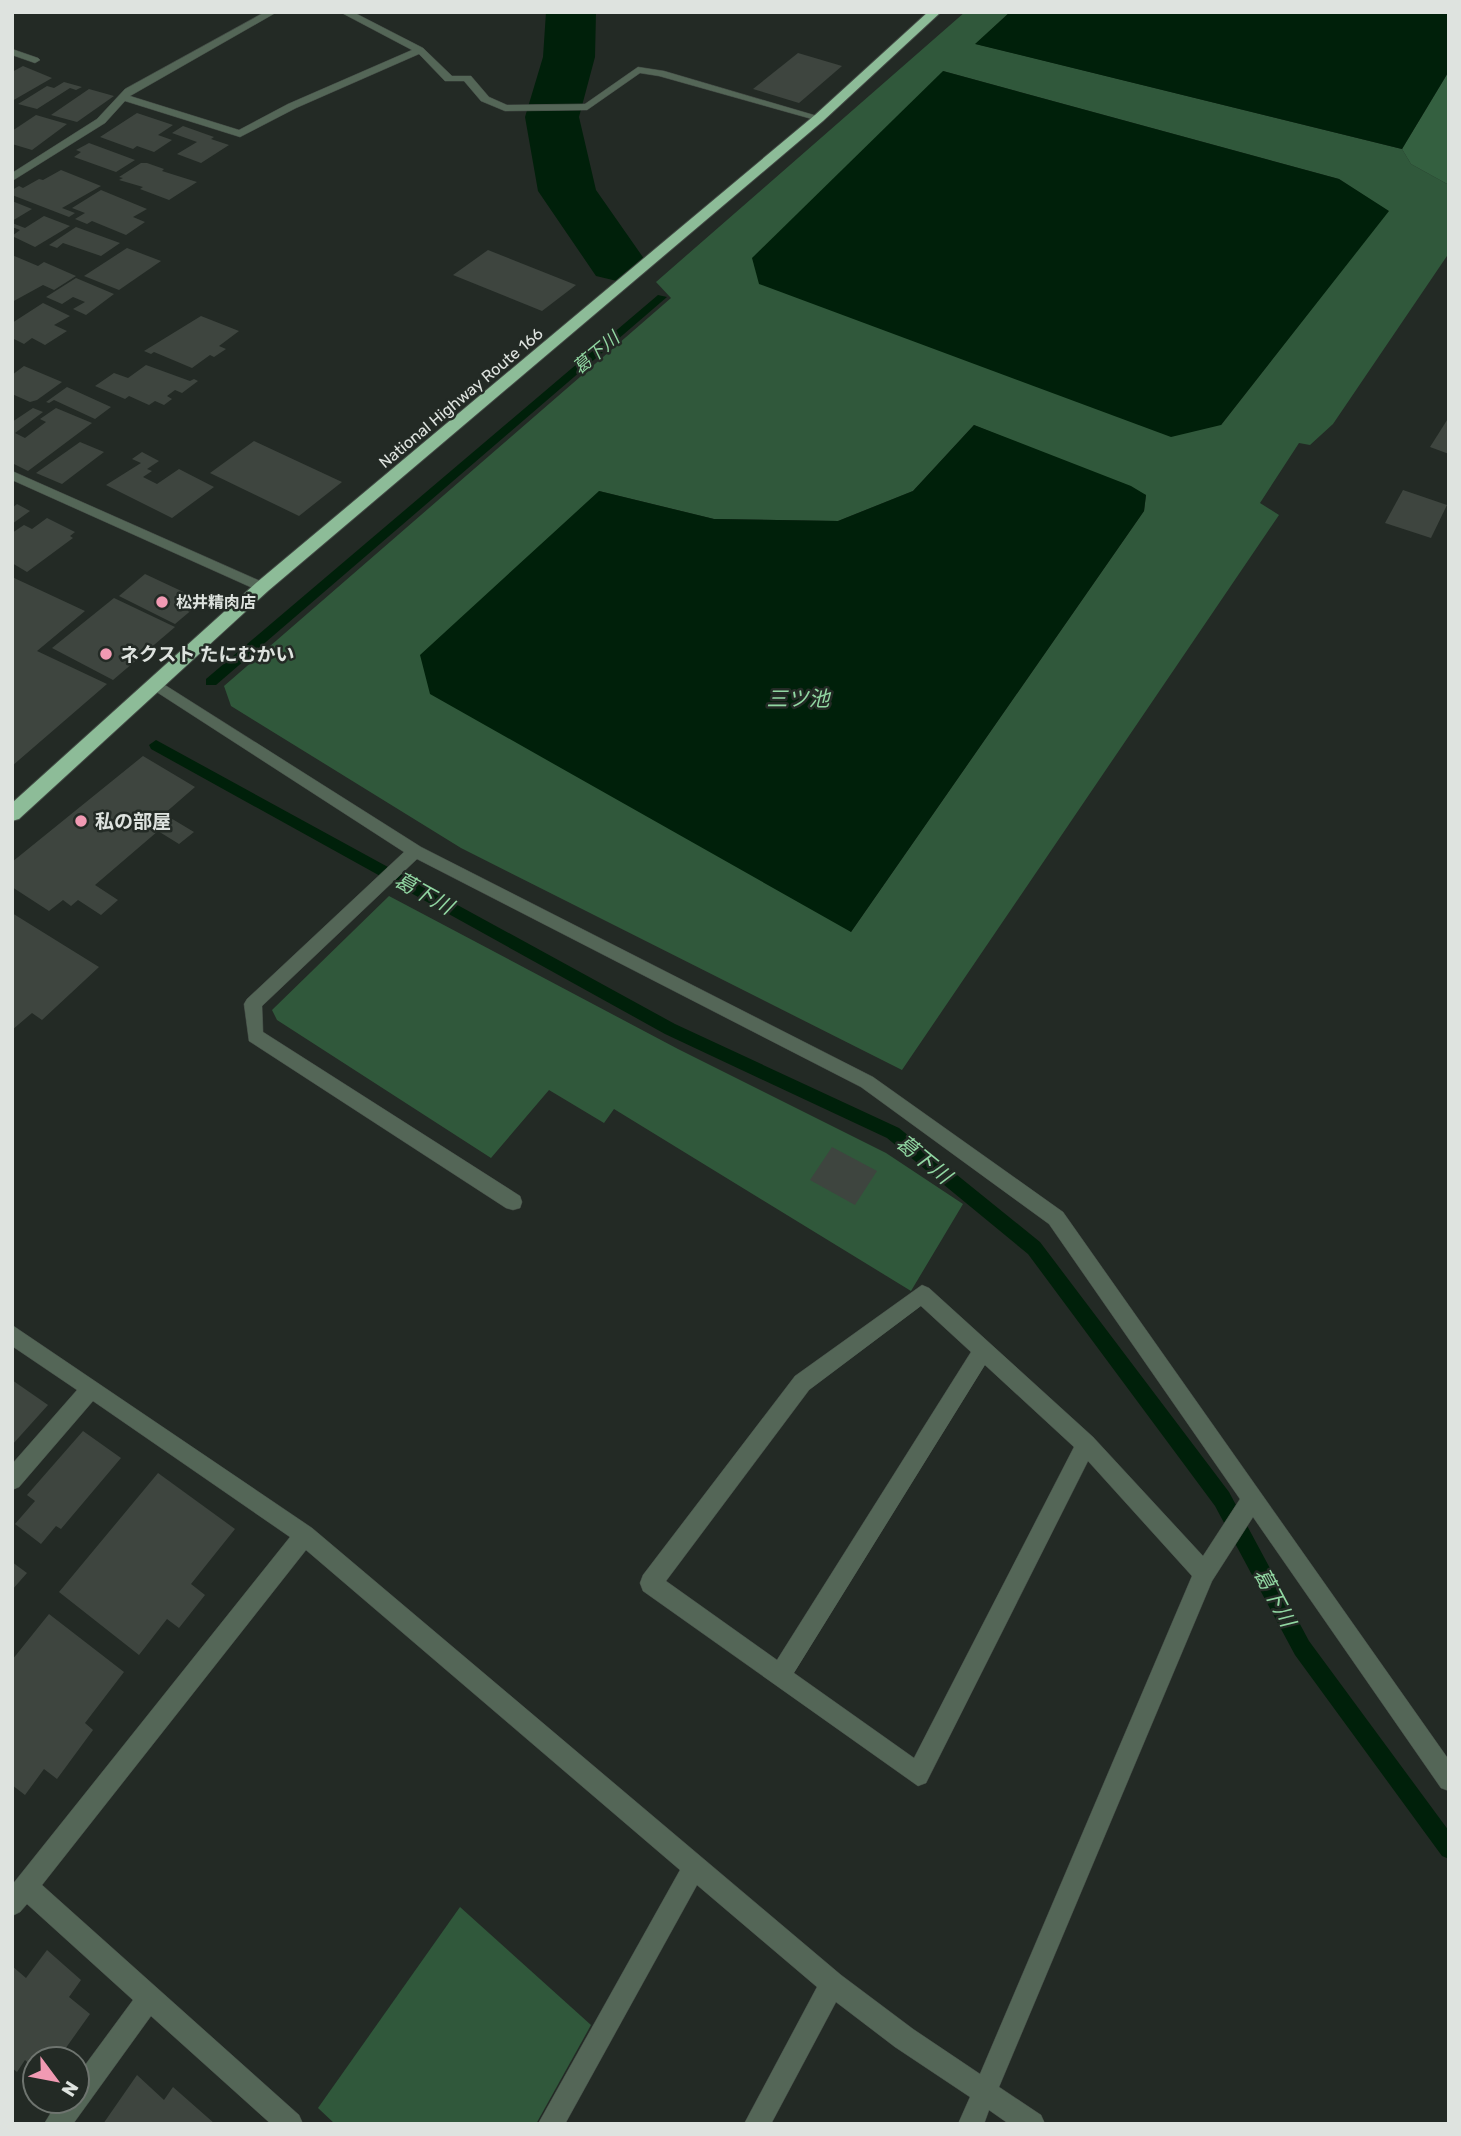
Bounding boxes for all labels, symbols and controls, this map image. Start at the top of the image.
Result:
street label: National Highway Route 166 [375,324,547,472]
water label: 葛下川 [568,326,625,379]
place label: 松井精肉店 [176,593,256,612]
marker: 松井精肉店 [154,594,170,610]
place label: ネクスト たにむかい [120,643,294,666]
marker: ネクスト たにむかい [98,646,114,662]
water label: 三ツ池 [767,686,831,711]
place label: 私の部屋 [95,810,171,833]
marker: 私の部屋 [73,813,89,829]
water label: 葛下川 [390,867,459,920]
water label: 葛下川 [892,1129,958,1190]
water label: 葛下川 [1249,1563,1302,1632]
north arrow [21,2045,91,2115]
text: N [57,2077,83,2101]

